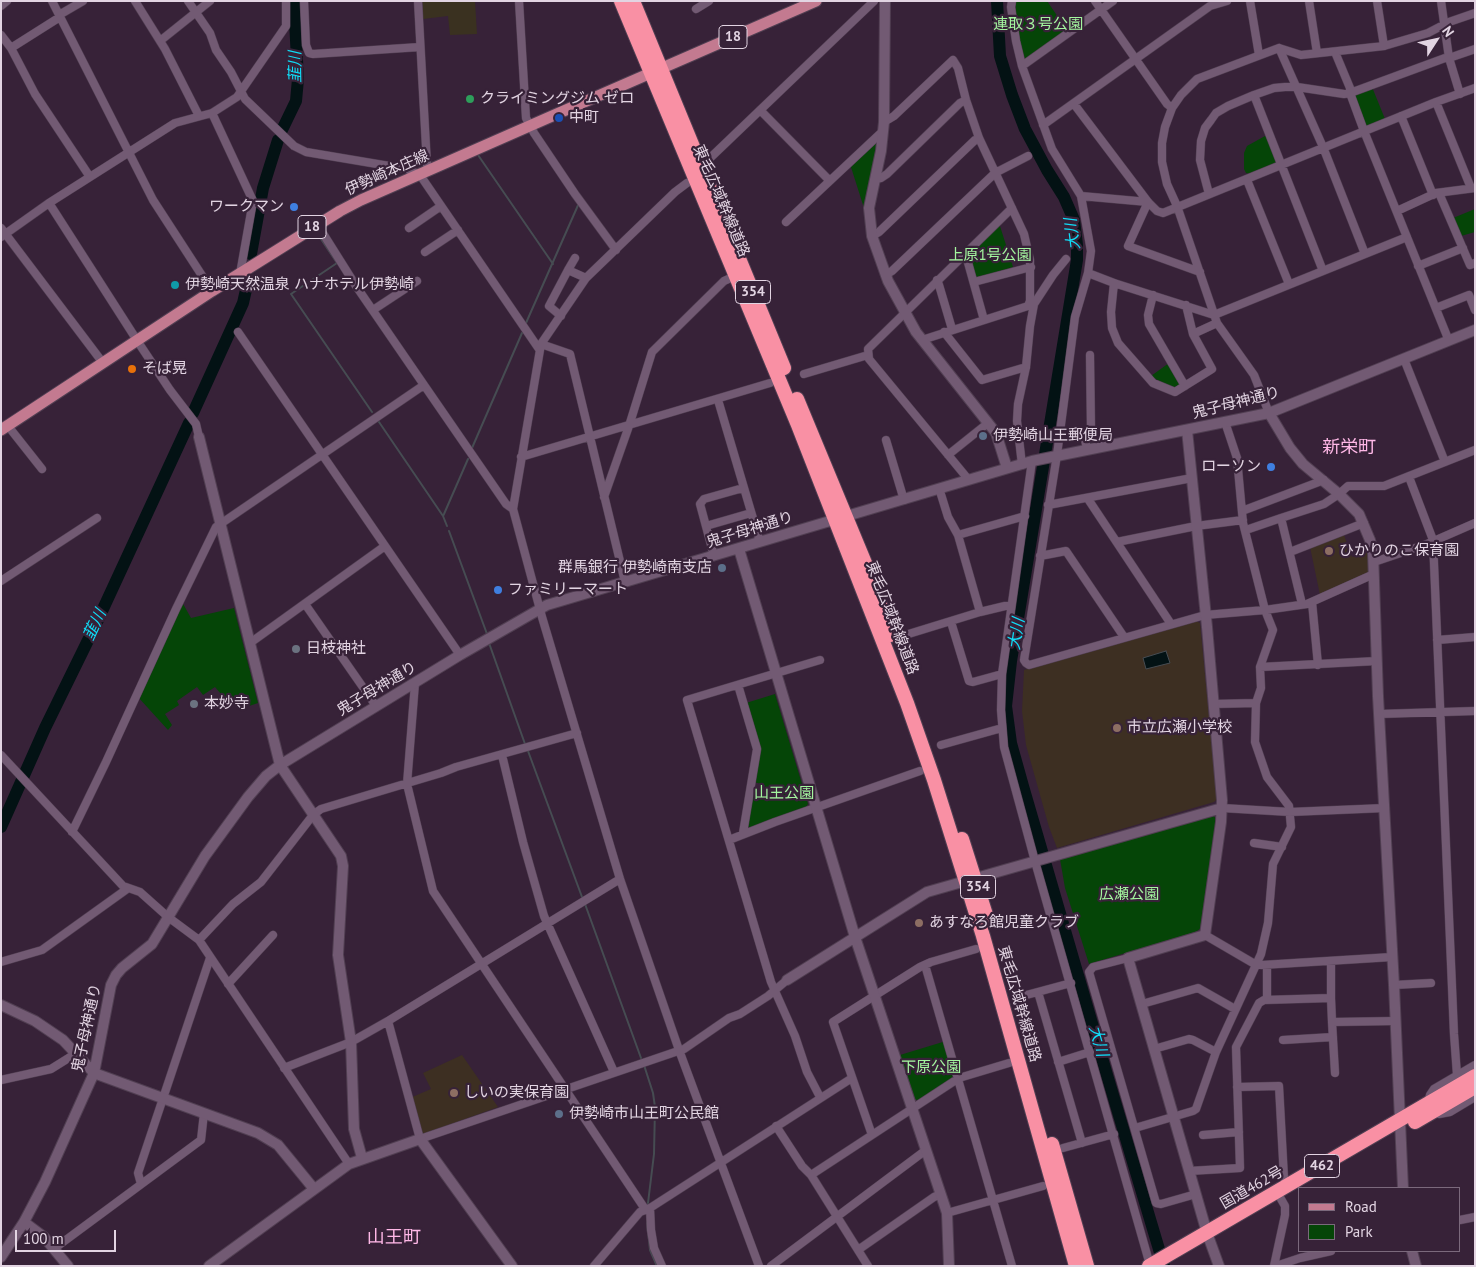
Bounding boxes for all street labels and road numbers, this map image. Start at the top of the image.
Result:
road number: 18 [719,26,747,48]
street label: 東毛広域幹線道路 [689,142,753,260]
street label: 伊勢崎本庄線 [342,146,432,200]
road number: 18 [298,216,326,238]
road number: 354 [736,280,770,304]
street label: 鬼子母神通り [1190,383,1282,423]
street label: 鬼子母神通り [704,508,796,552]
street label: 東毛広域幹線道路 [862,559,922,677]
street label: 鬼子母神通り [334,658,420,720]
road number: 354 [960,876,996,899]
street label: 東毛広域幹線道路 [994,944,1044,1064]
street label: 鬼子母神通り [69,982,105,1074]
road number: 462 [1304,1154,1340,1178]
street label: 国道462号 [1217,1163,1287,1213]

